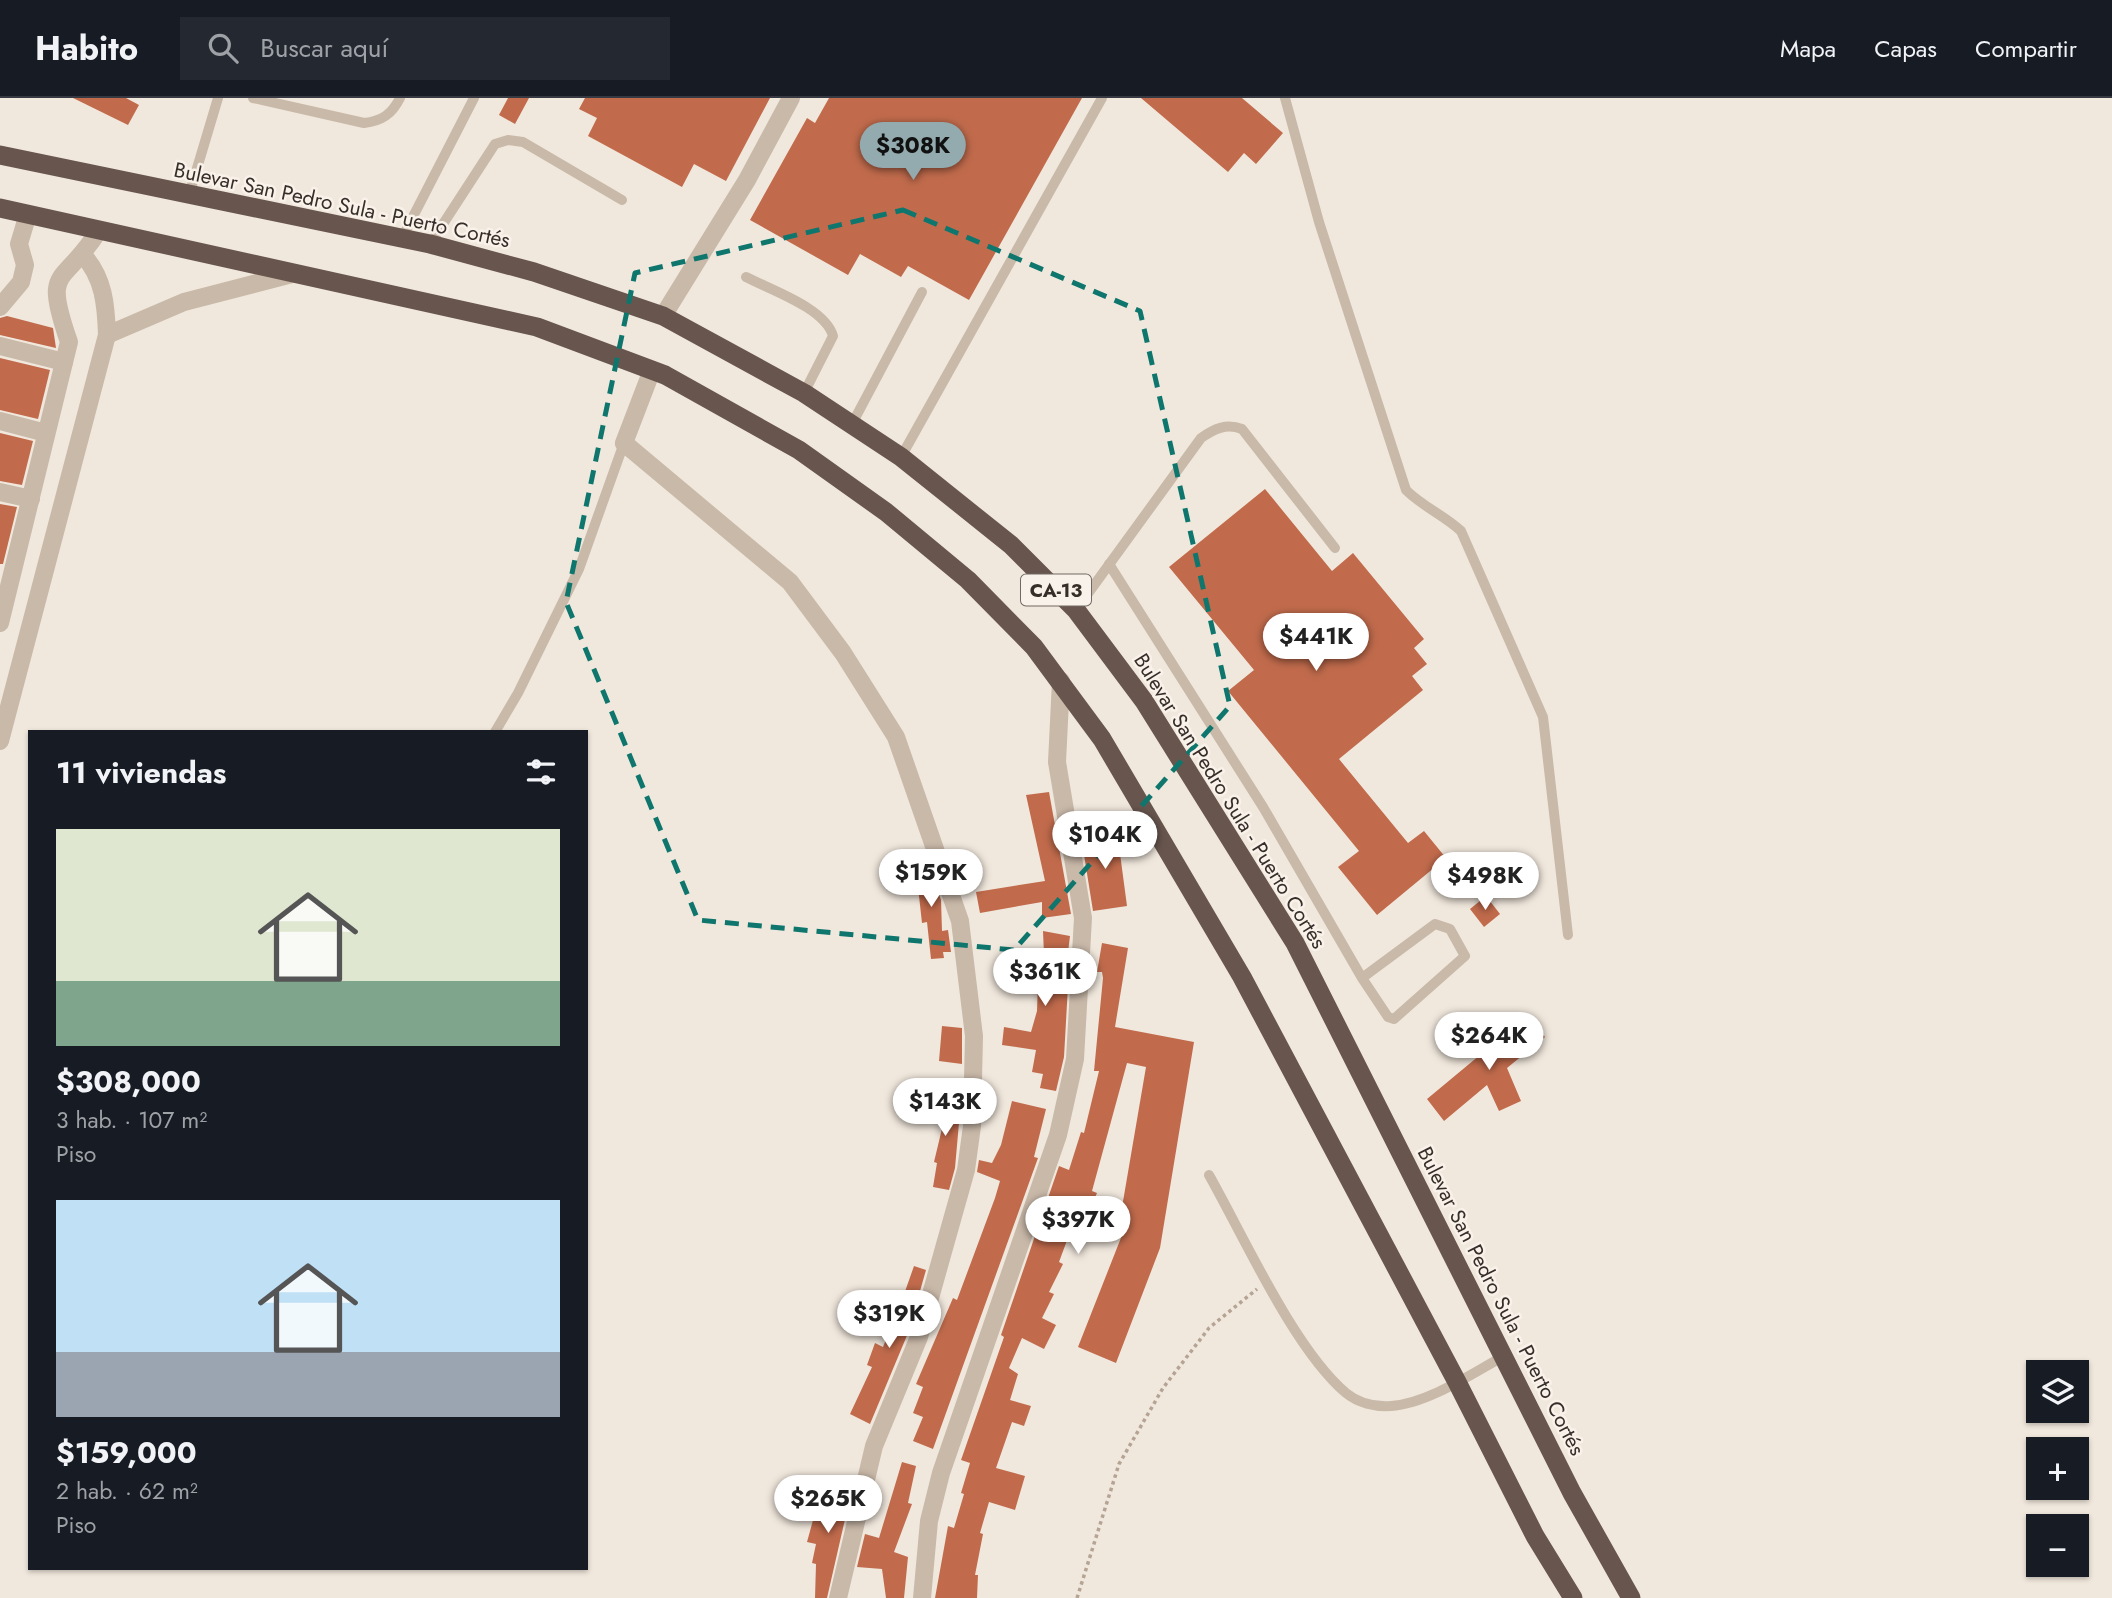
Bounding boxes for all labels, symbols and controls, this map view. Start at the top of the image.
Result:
search box [180,17,670,80]
text: Habito [35,25,138,72]
icon: search [204,29,242,67]
text: Buscar aquí [260,29,388,67]
text: Mapa [1780,31,1836,66]
text: Capas [1874,31,1937,66]
text: Compartir [1975,31,2077,66]
pin: $308K [864,122,962,182]
text: $308K [876,128,950,162]
street label: Bulevar San Pedro Sula - Puerto Cortés [171,155,513,255]
road number: CA-13 [1021,575,1091,606]
pin: $441K [1267,614,1365,673]
text: $441K [1279,619,1353,653]
street label: Bulevar San Pedro Sula - Puerto Cortés [1126,648,1334,954]
text: 11 viviendas [56,751,227,794]
icon: filters [522,753,560,791]
pin: $104K [1056,812,1154,871]
text: $104K [1068,817,1142,851]
pin: $159K [882,850,980,909]
pin: $498K [1436,852,1534,912]
text: $159K [895,855,967,889]
text: $498K [1447,858,1523,892]
icon: home [245,874,371,1000]
pin: $361K [996,948,1094,1008]
text: $361K [1009,954,1081,988]
pin: $264K [1440,1012,1538,1072]
text: $264K [1451,1018,1527,1052]
text: $308,000 [56,1060,201,1103]
pin: $143K [896,1079,994,1138]
text: $143K [909,1084,981,1118]
text: 3 hab. · 107 m² [56,1103,207,1137]
text: Piso [56,1137,96,1171]
street label: Bulevar San Pedro Sula - Puerto Cortés [1410,1141,1592,1461]
pin: $397K [1029,1196,1127,1256]
text: $397K [1041,1202,1115,1236]
icon: home [245,1245,371,1371]
pin: $319K [840,1290,938,1350]
text: $319K [853,1296,925,1330]
map controls [2026,1360,2089,1577]
button: layers [2026,1360,2089,1423]
text: $159,000 [56,1431,197,1474]
button: + [2026,1437,2089,1500]
text: 2 hab. · 62 m² [56,1474,198,1508]
pin: $265K [779,1476,877,1535]
text: $265K [790,1481,866,1515]
text: Piso [56,1508,96,1542]
button: − [2026,1514,2089,1577]

